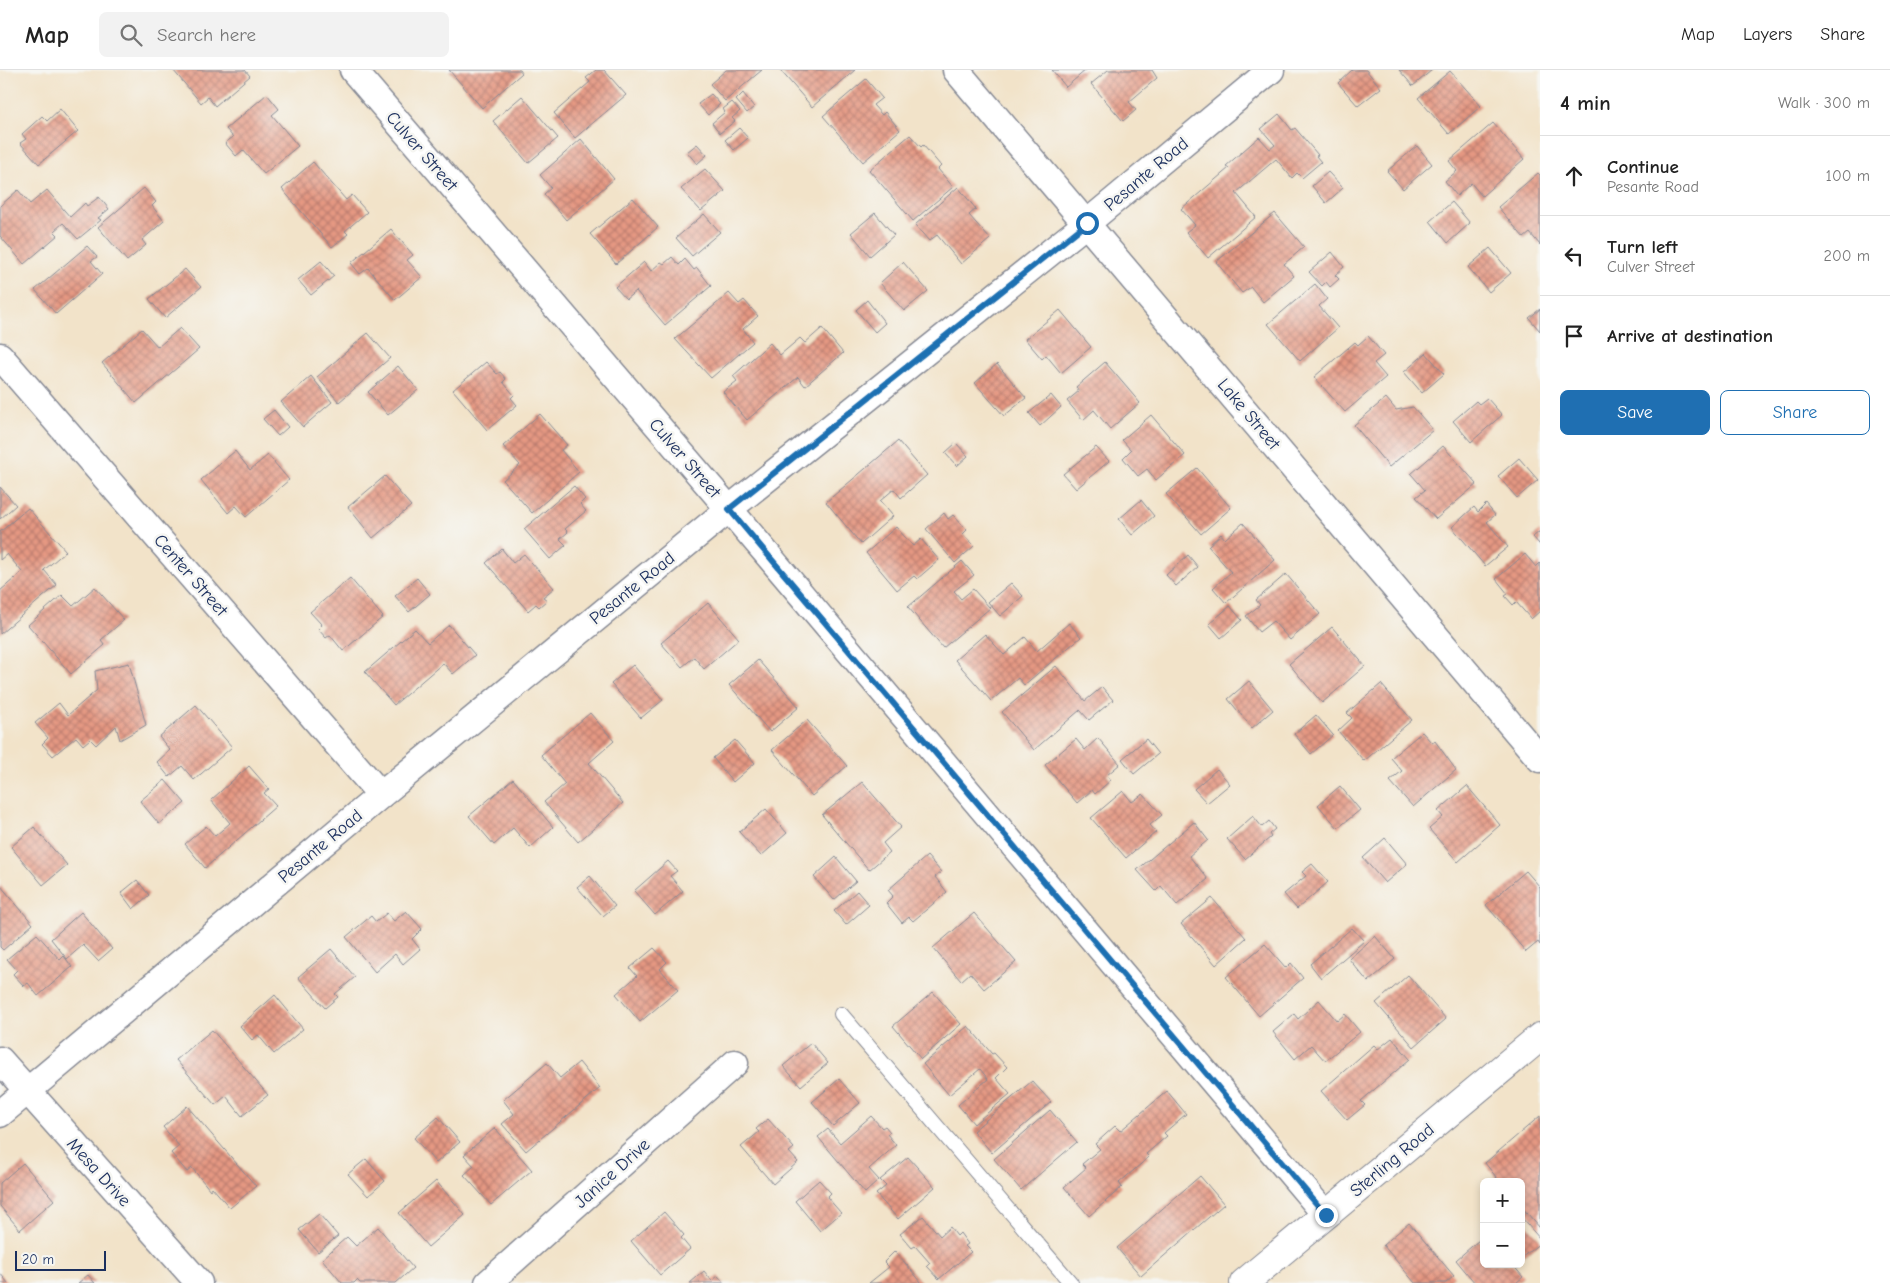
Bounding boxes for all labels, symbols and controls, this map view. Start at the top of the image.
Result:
search box [99,12,449,57]
text: Map [25,21,69,49]
icon: search [117,21,145,49]
text: Search here [157,24,256,46]
text: Map [1681,24,1715,45]
text: Layers [1743,24,1792,45]
text: Share [1820,24,1865,45]
text: 4 min [1560,91,1611,115]
text: Walk · 300 m [1778,94,1870,112]
street label: Culver Street [381,107,462,196]
street label: Pesante Road [1100,133,1193,216]
text: Continue [1607,156,1679,178]
icon: ahead [1560,162,1588,190]
text: 100 m [1826,167,1870,185]
text: Pesante Road [1607,178,1699,196]
route start [1076,212,1099,235]
text: Turn left [1607,236,1678,258]
icon: left [1560,242,1588,270]
text: 200 m [1824,247,1870,265]
text: Culver Street [1607,258,1695,276]
icon: arrive [1560,322,1588,350]
text: Arrive at destination [1607,325,1773,347]
street label: Lake Street [1213,374,1285,455]
button: Save [1560,390,1710,435]
button: Share [1720,390,1870,435]
street label: Culver Street [644,414,725,503]
street label: Center Street [149,530,233,621]
street label: Pesante Road [585,548,679,629]
street label: Pesante Road [274,805,367,888]
street label: Sterling Road [1346,1119,1439,1202]
street label: Mesa Drive [62,1134,135,1211]
street label: Janice Drive [570,1134,654,1213]
map controls [1480,1178,1525,1268]
button: + [1480,1178,1525,1223]
route end [1315,1204,1338,1227]
button: − [1480,1223,1525,1268]
scale bar [15,1248,106,1271]
text: 20 m [22,1251,54,1268]

